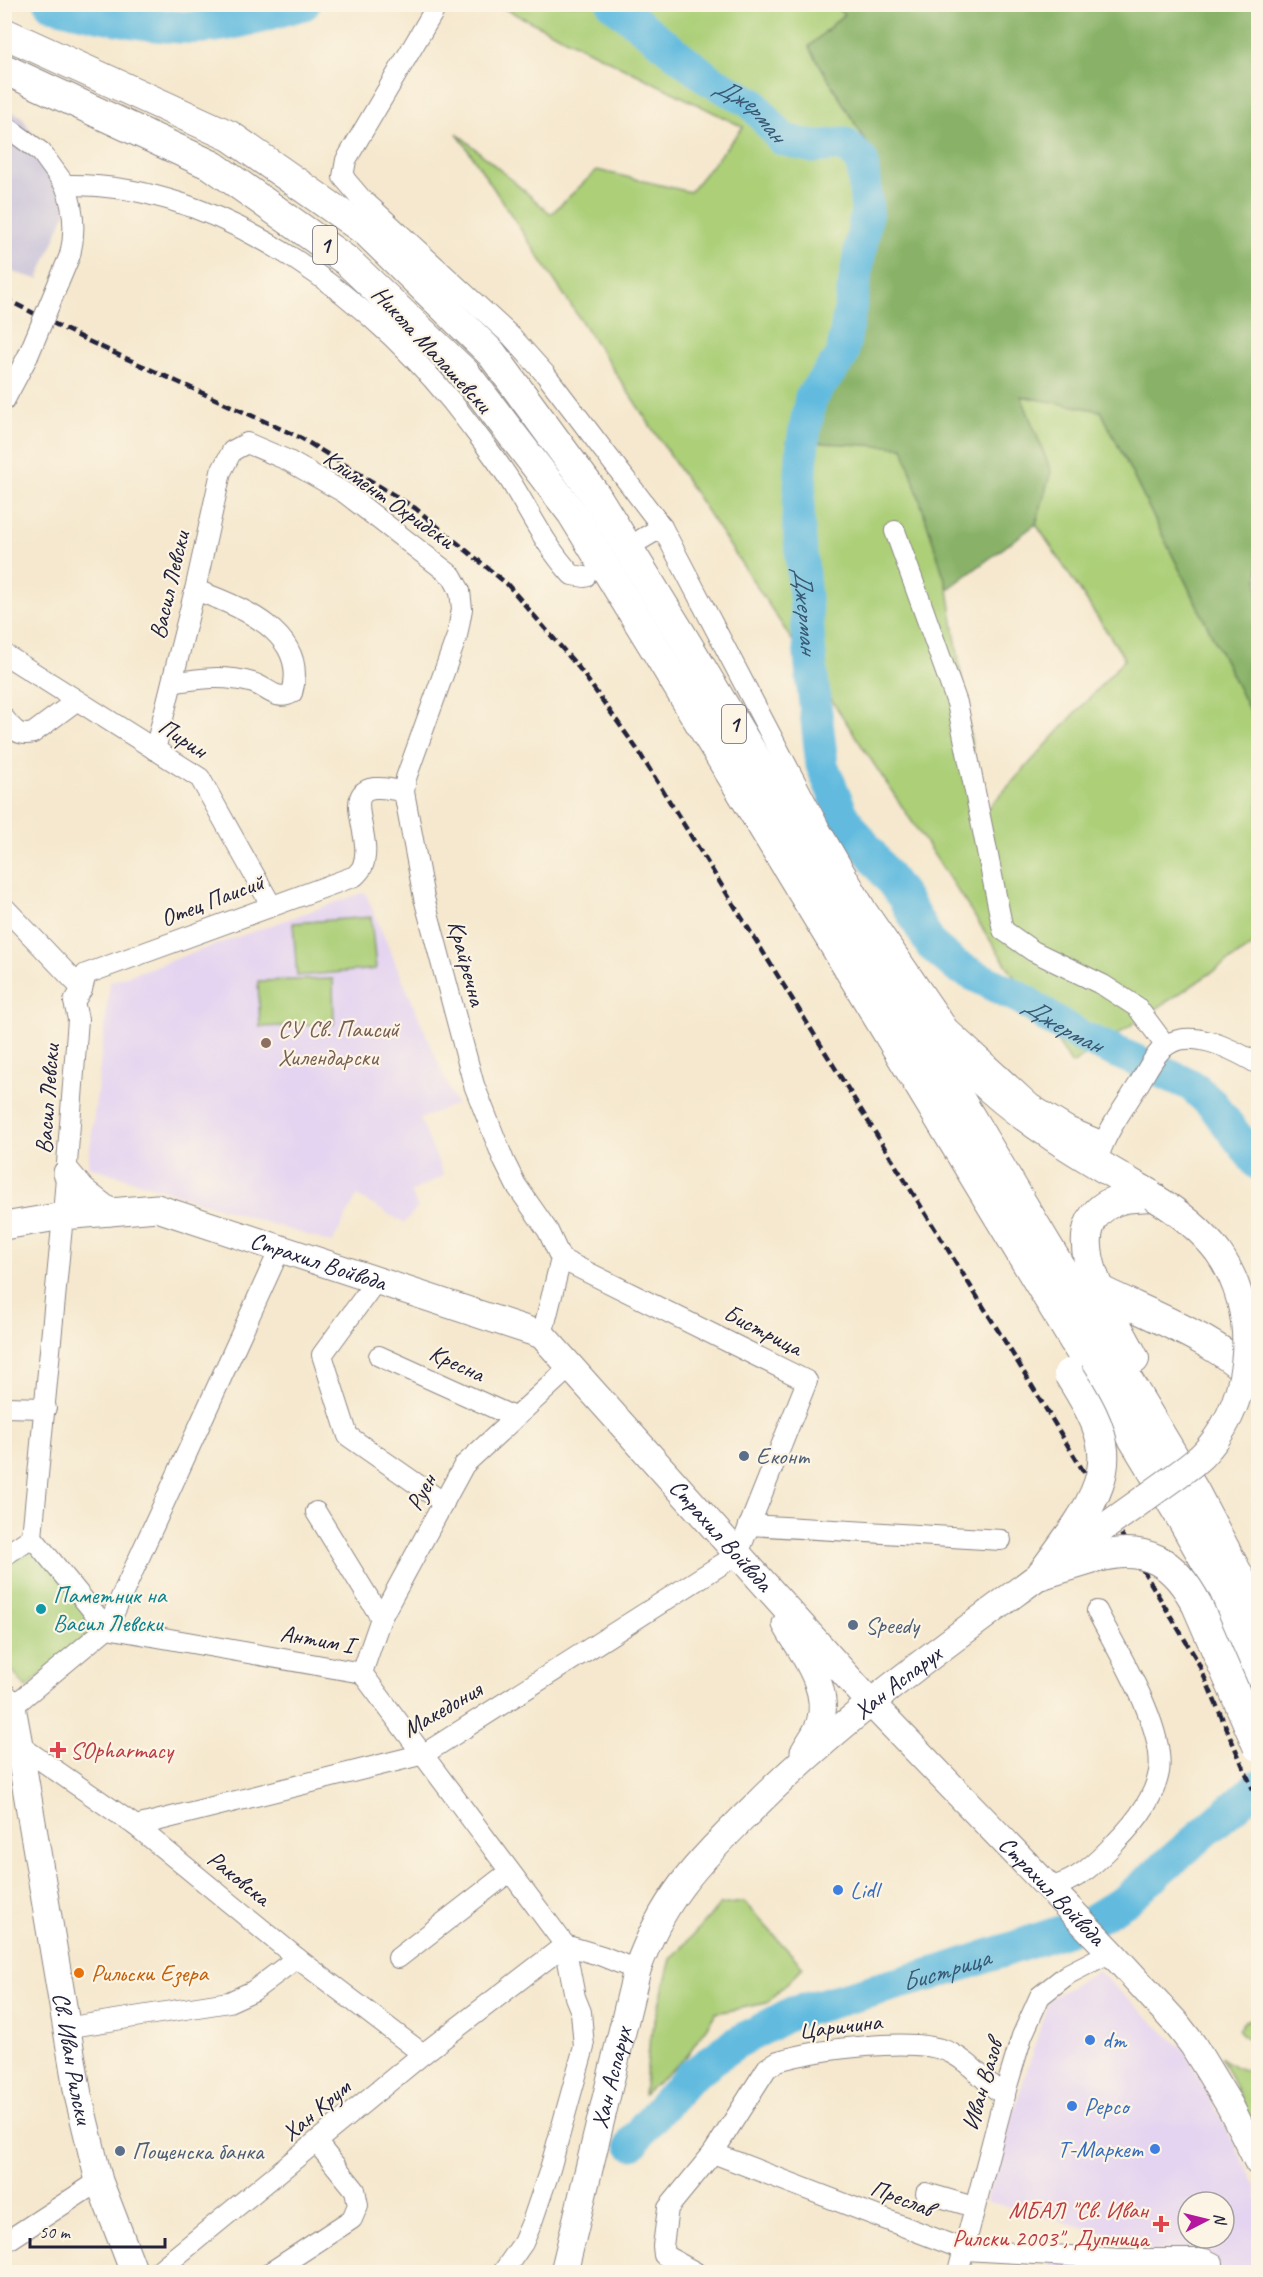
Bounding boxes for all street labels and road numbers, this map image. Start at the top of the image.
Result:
road number: 1 [313,226,337,264]
street label: Никола Малашевски [365,279,500,421]
street label: Климент Охридски [318,443,461,556]
street label: Васил Левски [142,526,196,642]
road number: 1 [722,705,746,743]
street label: Пирин [153,711,214,766]
street label: Отец Паисий [156,866,270,933]
street label: Крайречна [441,917,493,1010]
street label: Васил Левски [28,1041,66,1155]
street label: Страхил Войвода [247,1225,391,1298]
street label: Бистрица [719,1298,809,1363]
street label: Кресна [425,1337,490,1389]
street label: Руен [399,1467,444,1515]
street label: Страхил Войвода [663,1473,780,1599]
street label: Антим I [278,1618,361,1661]
street label: Хан Аспарух [848,1637,949,1726]
street label: Македония [397,1674,488,1744]
street label: Страхил Войвода [992,1830,1113,1953]
street label: Раковска [201,1844,278,1914]
street label: Св. Иван Рилски [46,1990,100,2129]
street label: Царичина [797,2006,885,2046]
street label: Хан Аспарух [584,2022,638,2131]
street label: Иван Вазов [955,2031,1011,2134]
street label: Хан Крум [276,2072,358,2147]
street label: Преслав [867,2172,943,2226]

